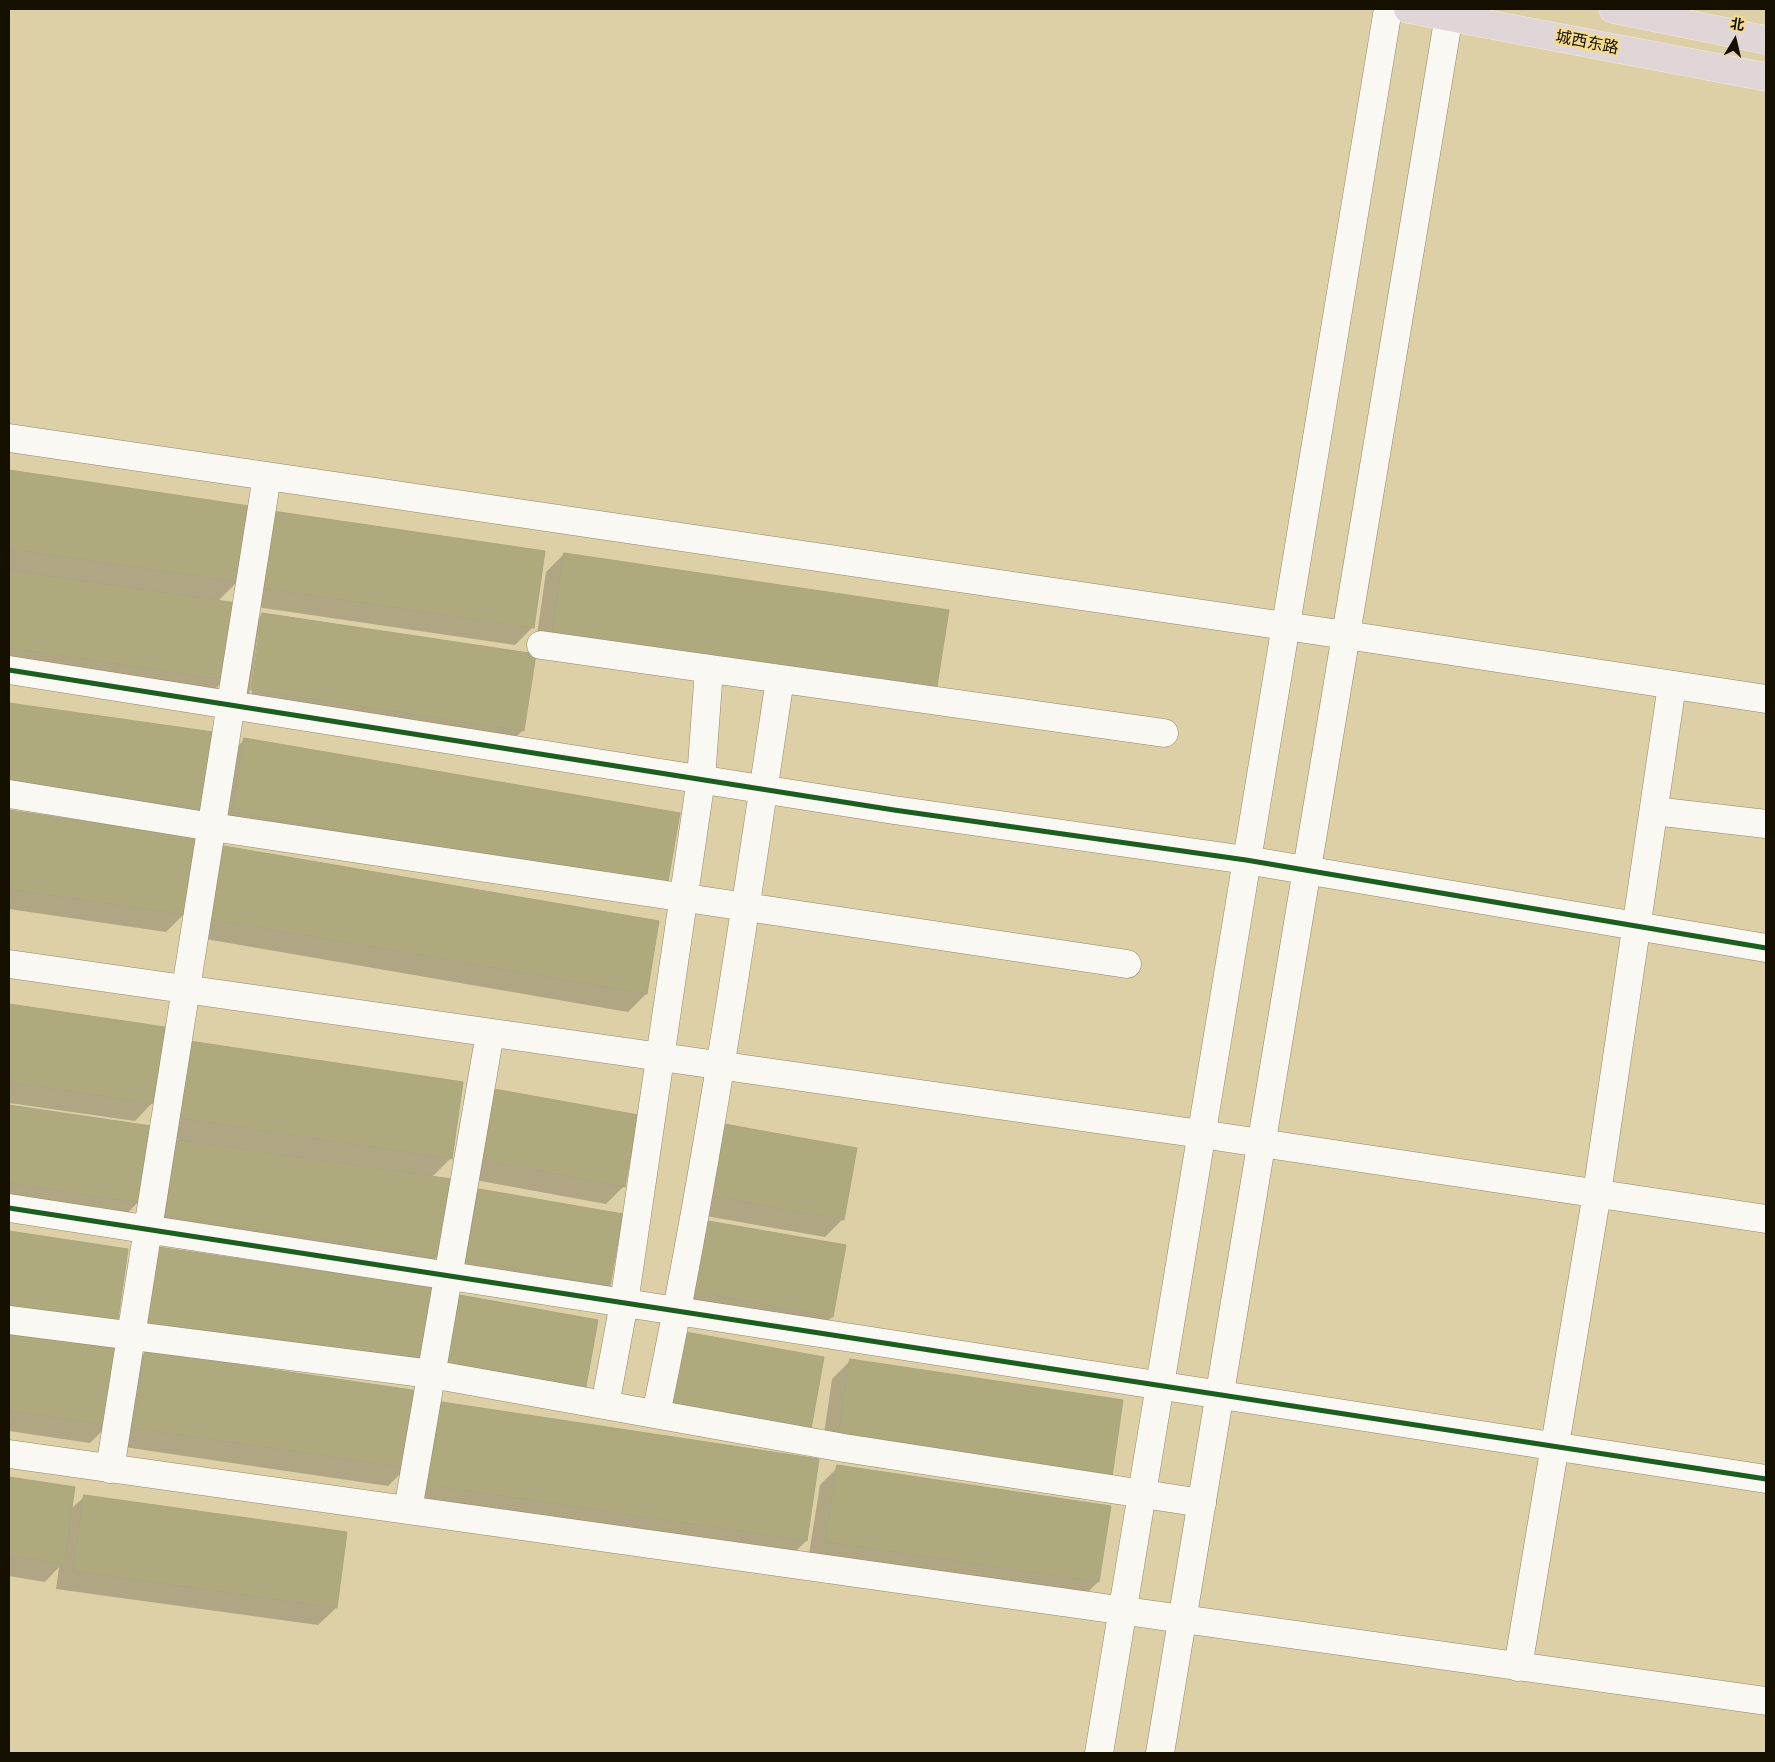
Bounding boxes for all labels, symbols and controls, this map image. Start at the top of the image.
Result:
north arrow [1710,15,1760,65]
text: 北 [1729,15,1746,34]
street label: 城西东路 [1554,27,1620,59]

